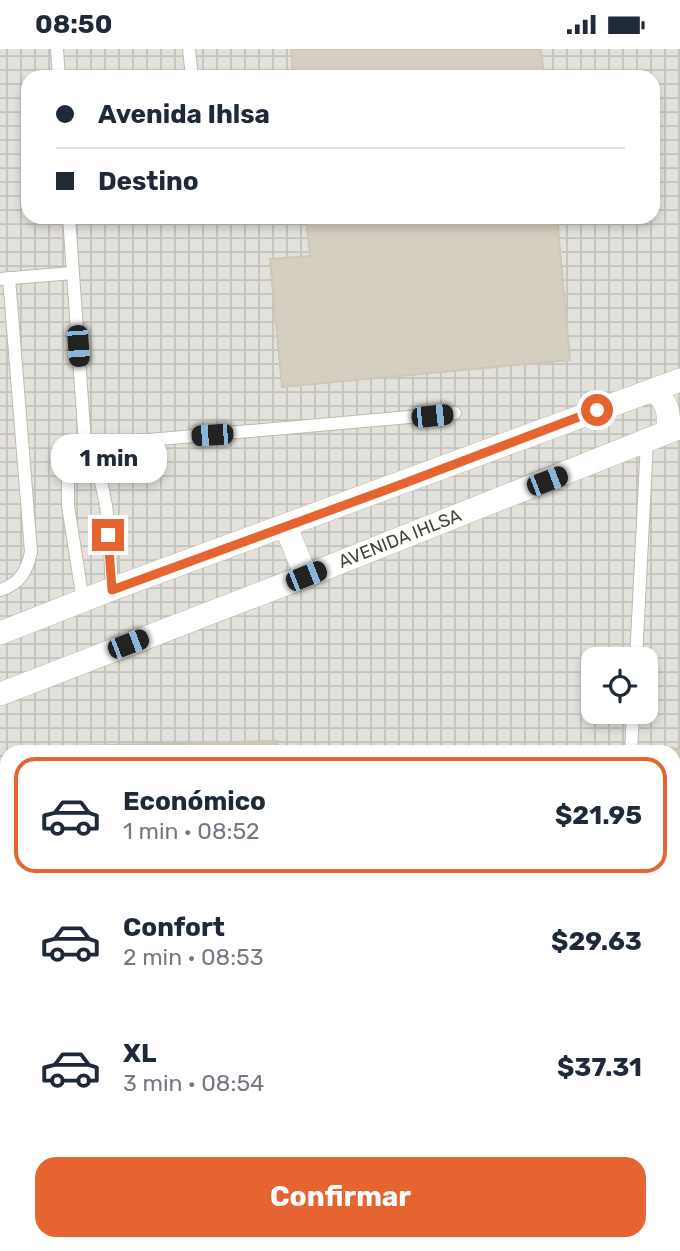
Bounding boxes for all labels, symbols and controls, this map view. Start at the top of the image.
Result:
text: 08:50 [35,9,112,40]
text: Avenida Ihlsa [98,99,270,130]
text: Destino [98,166,199,197]
car [67,324,90,368]
route start [581,394,613,426]
car [411,403,454,429]
car [191,423,234,447]
callout: 1 min [50,433,166,483]
text: 1 min [80,444,138,472]
car [524,464,571,498]
street label: AVENIDA IHLSA [335,504,465,573]
route end [92,519,124,551]
car [283,558,330,594]
car [105,627,152,661]
map controls [581,647,658,724]
button: locate [581,647,658,724]
icon: car [39,784,102,847]
text: Económico [123,786,266,817]
text: $21.95 [555,800,642,831]
text: 1 min · 08:52 [123,817,260,845]
icon: car [39,910,102,973]
text: Confort [123,912,225,943]
text: $29.63 [551,926,642,957]
text: 2 min · 08:53 [123,943,264,971]
icon: car [39,1036,102,1099]
text: XL [123,1038,156,1069]
text: $37.31 [557,1052,642,1083]
text: 3 min · 08:54 [123,1069,264,1097]
button: Confirmar [35,1157,646,1237]

